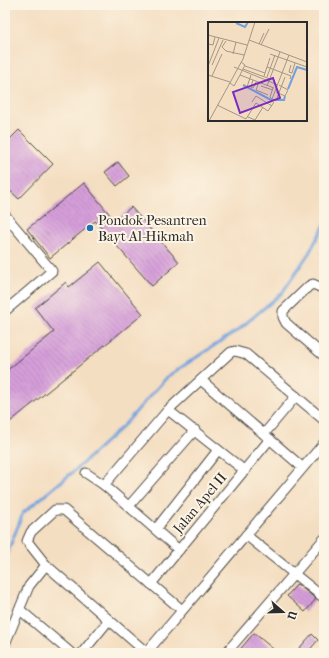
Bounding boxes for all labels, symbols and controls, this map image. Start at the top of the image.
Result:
inset map [208,22,307,121]
place label: Pondok Pesantren Bayt Al-Hikmah [98,212,207,245]
marker: Pondok Pesantren Bayt Al-Hikmah [85,223,95,233]
street label: Jalan Apel II [169,469,231,538]
north arrow [263,592,303,632]
text: U [284,608,300,622]

